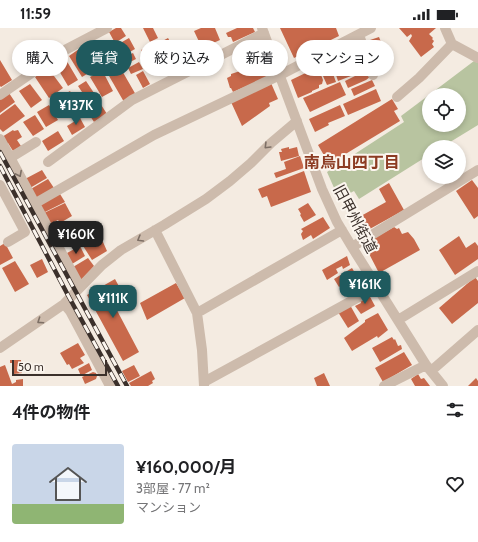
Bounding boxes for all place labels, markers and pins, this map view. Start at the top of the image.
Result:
pin: ¥137K [48,92,104,126]
pin: ¥160K [48,221,104,255]
pin: ¥161K [337,271,393,305]
pin: ¥111K [85,285,141,319]

